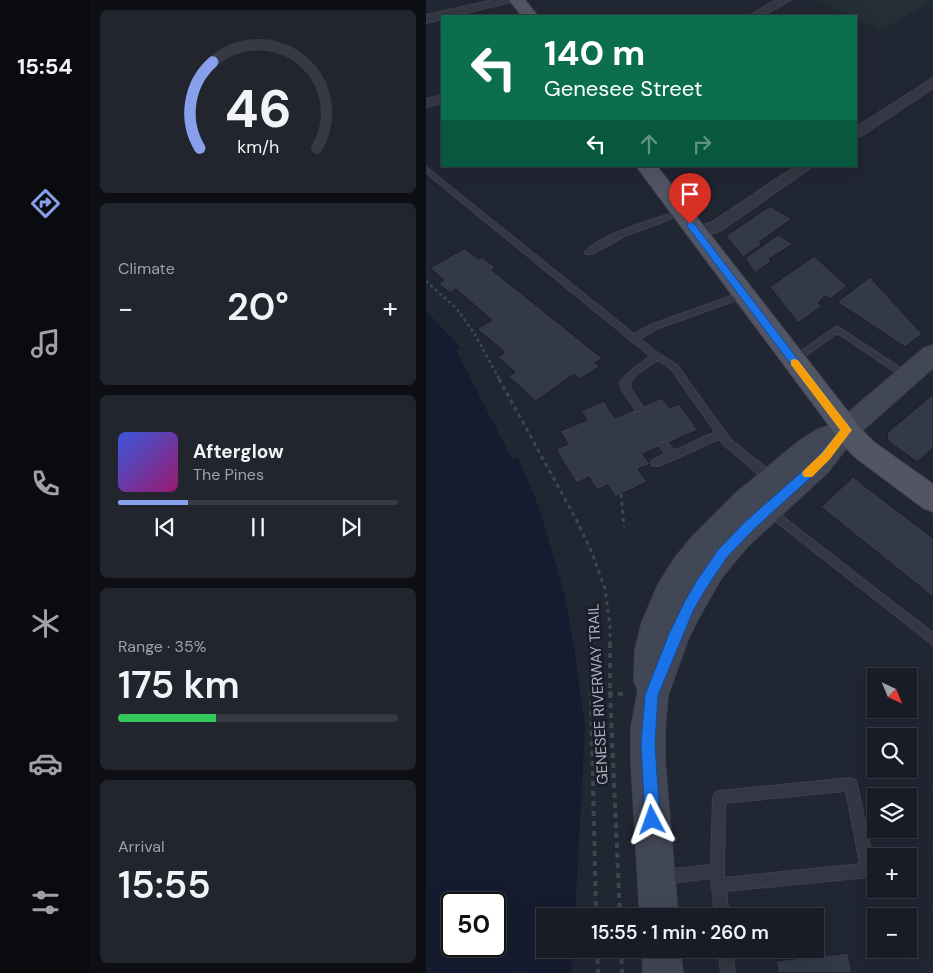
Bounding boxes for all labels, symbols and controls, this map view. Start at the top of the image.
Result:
text: 140 m [544,30,645,76]
icon: left [461,35,526,100]
text: 15:54 [17,52,73,81]
text: Genesee Street [544,74,703,103]
text: 46 [225,75,291,143]
icon: left [582,130,610,158]
icon: ahead [635,130,663,158]
icon: right [688,130,716,158]
text: km/h [237,135,279,159]
pin [669,173,711,224]
icon: arrive [676,180,704,208]
icon: directions [28,186,63,221]
text: Climate [118,258,175,279]
text: 20° [227,282,289,332]
text: − [118,290,133,327]
text: + [383,290,398,327]
icon: music [28,326,63,361]
text: Afterglow [193,439,284,464]
text: The Pines [193,464,264,485]
icon: phone [28,466,63,501]
icon: previous [151,513,179,541]
icon: pause [244,513,272,541]
icon: next [337,513,365,541]
street label: GENESEE RIVERWAY TRAIL [583,603,613,785]
icon: climate [28,606,63,641]
text: Range · 35% [118,636,206,657]
text: 175 km [118,660,240,710]
north arrow [867,668,917,718]
map controls [867,668,917,958]
button: search [867,728,917,778]
icon: car [28,746,63,781]
button: layers [867,788,917,838]
position arrow [625,793,677,845]
text: Arrival [118,836,165,857]
button: + [867,848,917,898]
text: 15:55 [118,860,211,910]
icon: filters [28,885,63,920]
speed limit sign: 50 [441,892,506,957]
button: − [867,908,917,958]
text: 15:55 · 1 min · 260 m [591,920,769,945]

